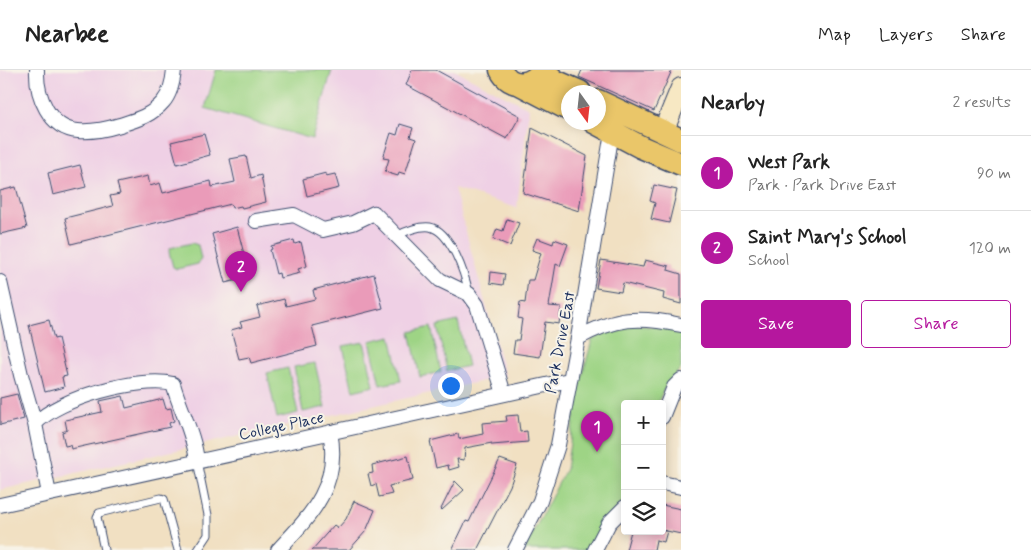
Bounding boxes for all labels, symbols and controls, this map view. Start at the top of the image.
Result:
text: Nearbee [25,19,109,50]
text: Map [818,23,851,47]
text: Layers [879,23,933,47]
text: Share [961,23,1006,47]
north arrow [561,85,606,130]
text: Nearby [701,89,765,117]
text: 2 results [953,92,1011,113]
text: West Park [748,150,830,175]
text: 1 [713,163,721,184]
text: 90 m [977,163,1011,184]
text: Park · Park Drive East [748,175,896,196]
text: Saint Mary's School [748,225,906,250]
text: 2 [713,238,721,259]
text: 120 m [969,238,1011,259]
text: School [748,250,789,271]
pin: 2 [225,251,257,292]
street label: Park Drive East [540,289,581,395]
button: Save [701,300,851,348]
button: Share [861,300,1011,348]
your location [438,373,464,399]
map controls [621,400,666,535]
button: + [621,400,666,445]
street label: College Place [237,407,326,446]
pin: 1 [581,411,613,452]
button: − [621,445,666,490]
button: layers [621,490,666,535]

